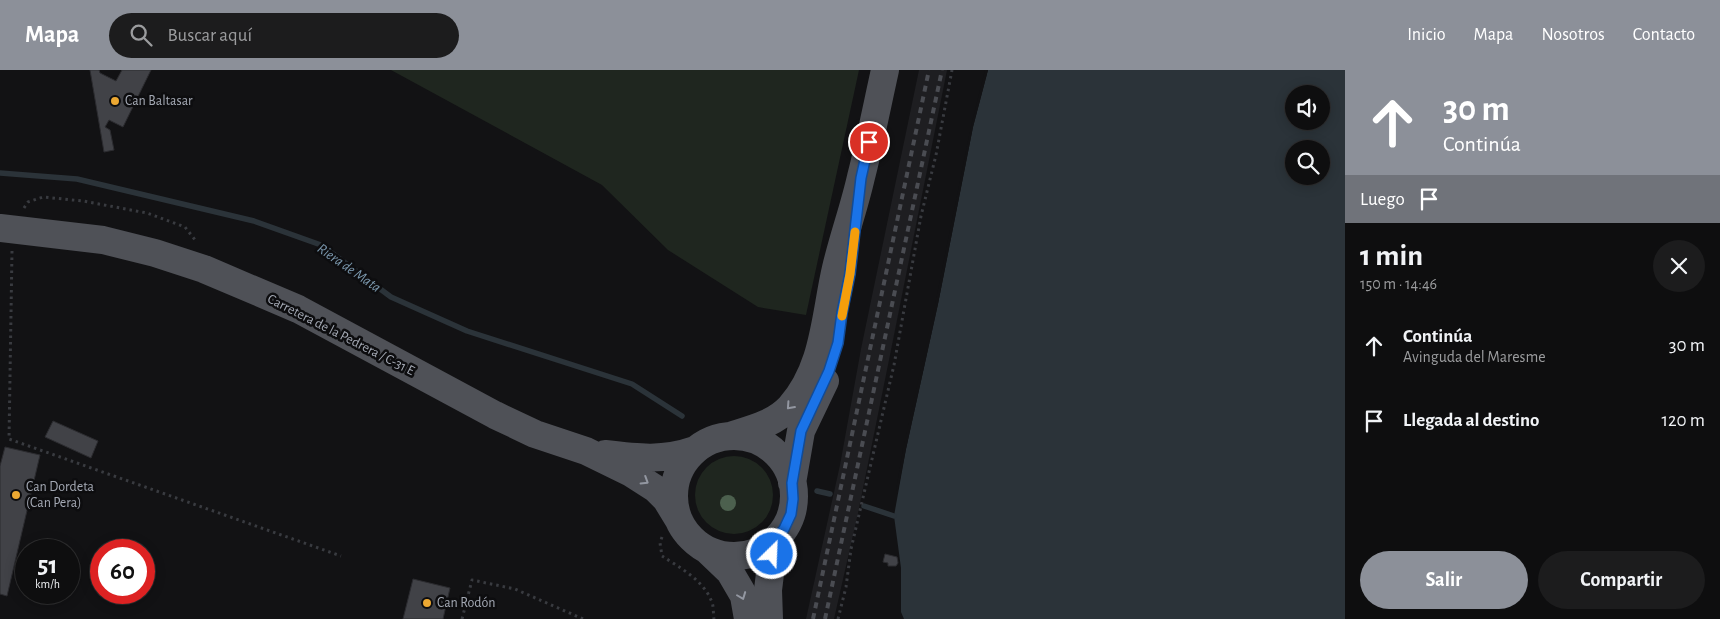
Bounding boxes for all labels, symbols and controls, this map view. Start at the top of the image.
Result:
search box [109,13,459,58]
icon: search [127,21,155,49]
text: Mapa [25,23,79,47]
text: Buscar aquí [167,26,252,45]
text: Inicio [1407,26,1446,44]
text: Mapa [1474,26,1513,44]
text: Nosotros [1541,26,1605,44]
text: Contacto [1633,26,1695,44]
map controls [1285,85,1330,185]
button: sound [1285,85,1330,130]
icon: ahead [1360,90,1425,155]
text: 30 m [1443,92,1510,127]
place label: Can Baltasar [125,94,193,108]
marker: Can Baltasar [109,95,121,107]
pin [848,121,890,163]
icon: arrive [855,128,883,156]
text: Continúa [1443,133,1521,155]
button: search [1285,140,1330,185]
icon: arrive [1415,185,1443,213]
text: Luego [1360,190,1405,209]
button: close [1653,240,1705,292]
water label: Riera de Mata [314,241,384,295]
text: 1 min [1360,241,1423,271]
text: 150 m · 14:46 [1360,276,1437,292]
street label: Carretera de la Pedrera / C-31 E [265,292,417,378]
text: Continúa [1403,327,1472,346]
icon: ahead [1360,332,1388,360]
text: 30 m [1669,336,1705,355]
text: Avinguda del Maresme [1403,349,1546,365]
one-way arrow [786,400,795,409]
icon: arrive [1360,407,1388,435]
text: Llegada al destino [1403,411,1540,430]
text: 120 m [1661,411,1705,430]
one-way arrow [639,475,648,485]
place label: Can Dordeta (Can Pera) [26,480,95,510]
marker: Can Dordeta (Can Pera) [10,489,22,501]
position arrow [745,527,797,579]
speed limit sign: 60 [90,539,155,604]
button: Salir [1360,551,1528,609]
button: Compartir [1538,551,1705,609]
text: 51 [38,553,57,578]
text: km/h [35,578,60,590]
one-way arrow [736,591,746,600]
place label: Can Rodón [437,596,496,610]
marker: Can Rodón [421,597,433,609]

